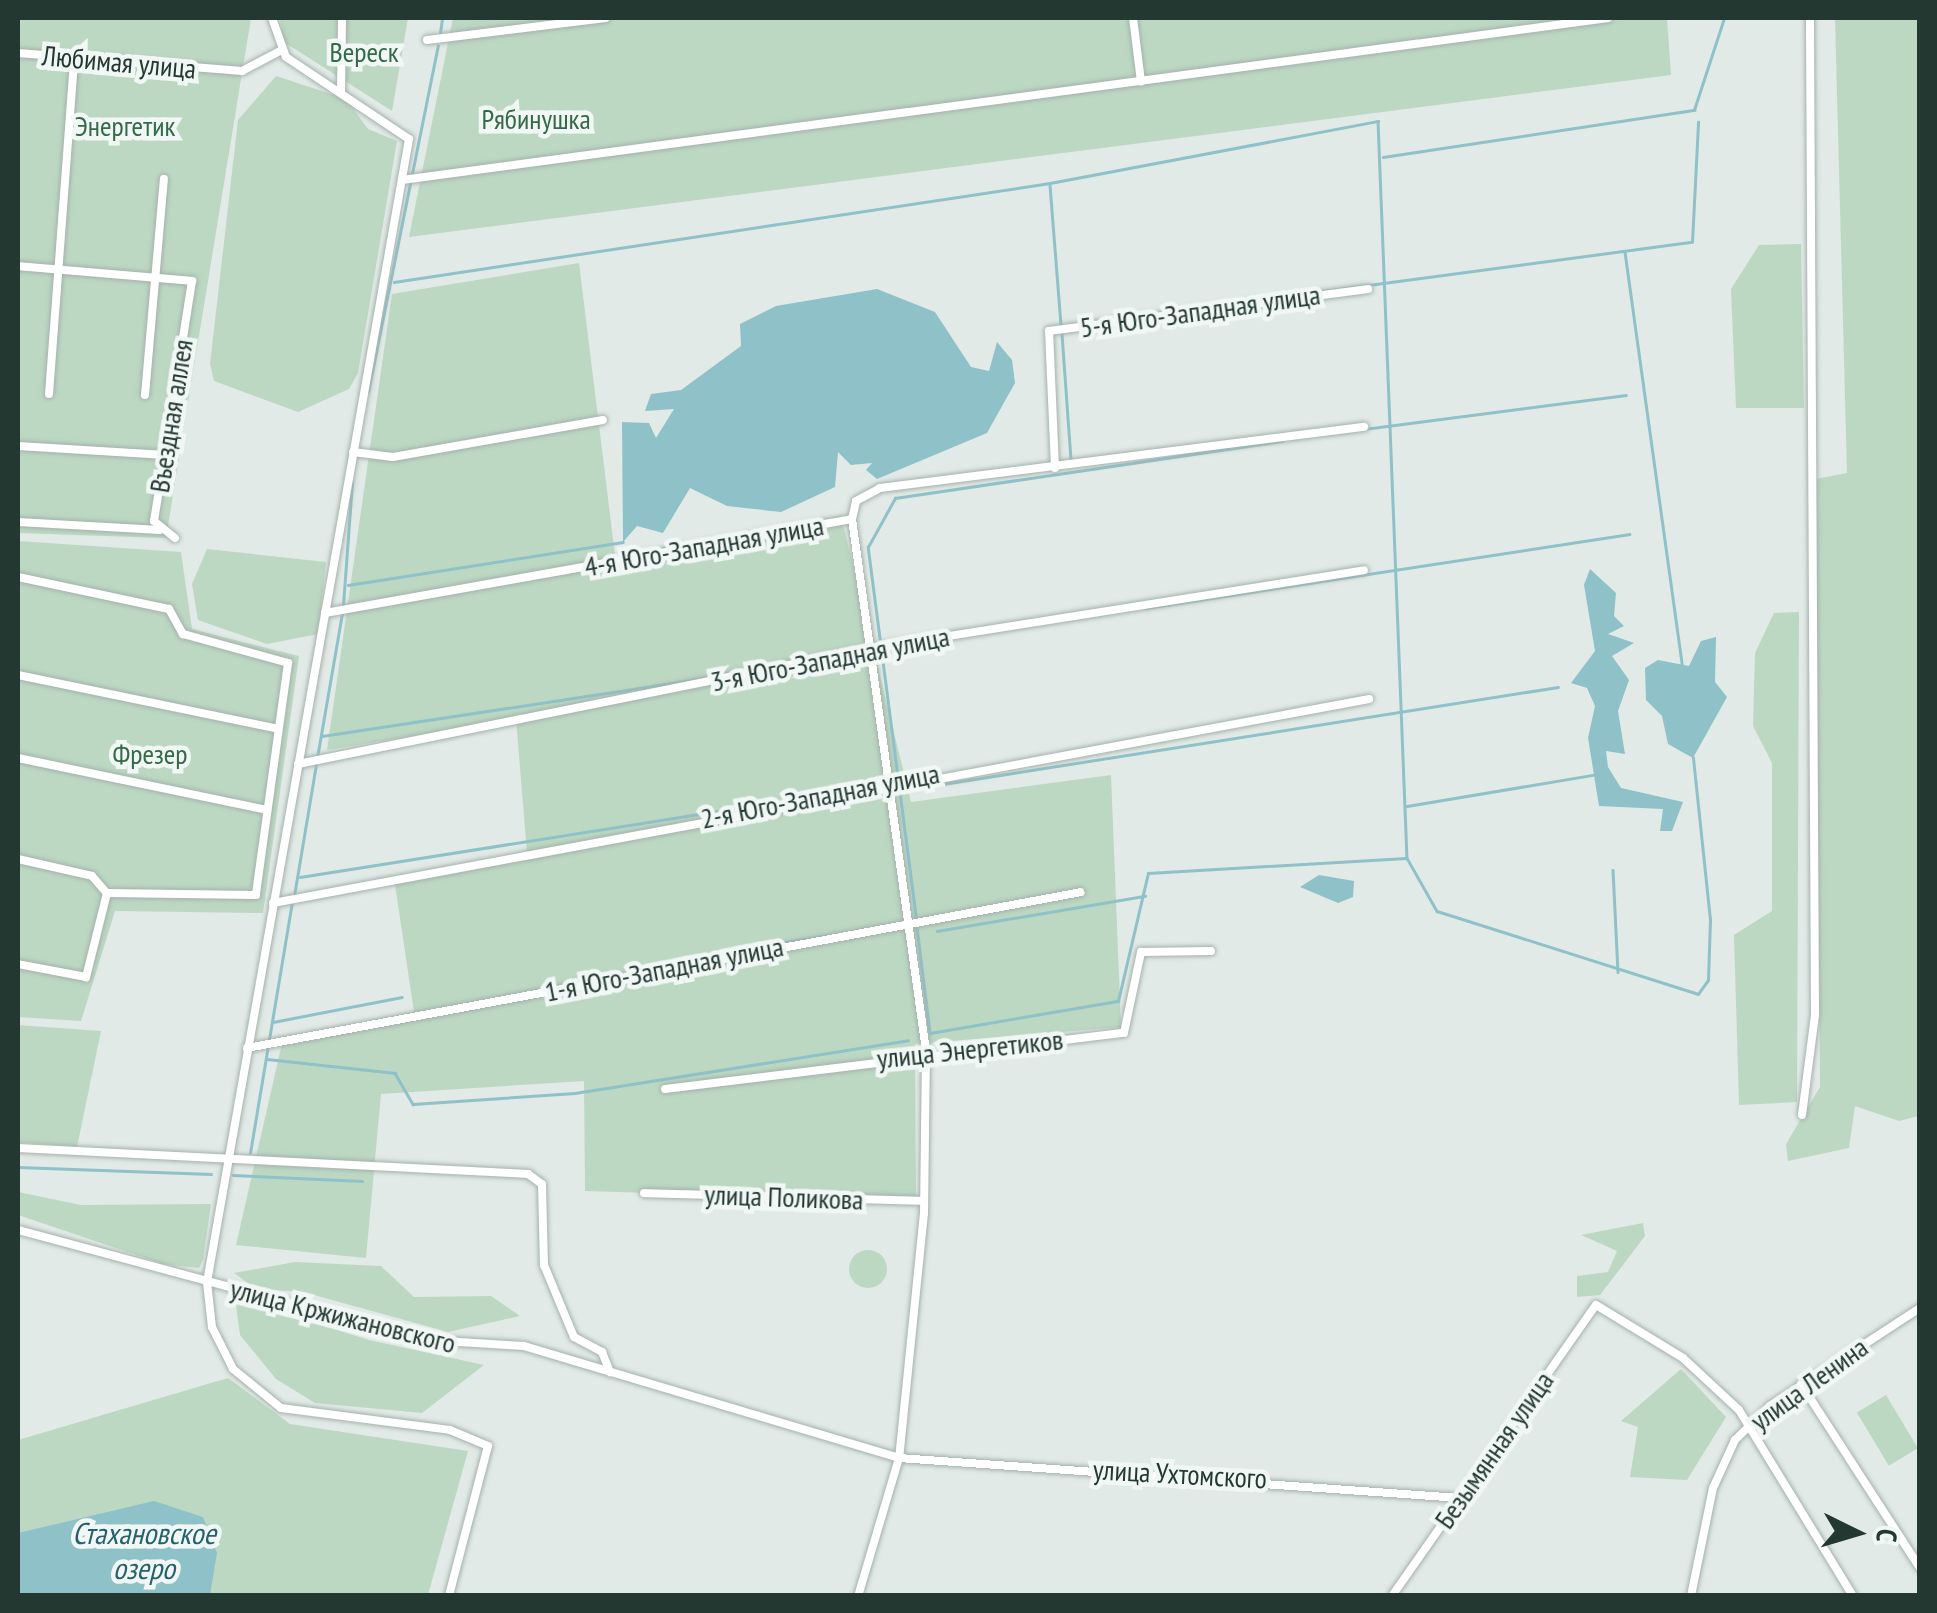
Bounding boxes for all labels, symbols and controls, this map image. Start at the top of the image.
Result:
park label: Вереск [329,35,399,69]
street label: Любимая улица [40,39,198,85]
park label: Рябинушка [481,102,591,136]
park label: Энергетик [75,109,175,143]
street label: 5-я Юго-Западная улица [1078,278,1322,344]
street label: Въездная аллея [142,337,200,495]
street label: 4-я Юго-Западная улица [582,508,826,584]
street label: 3-я Юго-Западная улица [708,619,952,699]
park label: Фрезер [112,737,188,771]
street label: 2-я Юго-Западная улица [698,756,942,836]
street label: 1-я Юго-Западная улица [542,929,786,1009]
street label: улица Энергетиков [875,1023,1065,1075]
street label: улица Поликова [704,1177,864,1217]
street label: улица Кржижановского [227,1272,459,1360]
street label: улица Ленина [1744,1330,1874,1438]
street label: Безымянная улица [1427,1365,1561,1535]
street label: улица Ухтомского [1092,1453,1268,1495]
north arrow [1807,1483,1907,1583]
water label: Стахановское озеро [72,1515,216,1586]
text: С [1868,1528,1906,1544]

